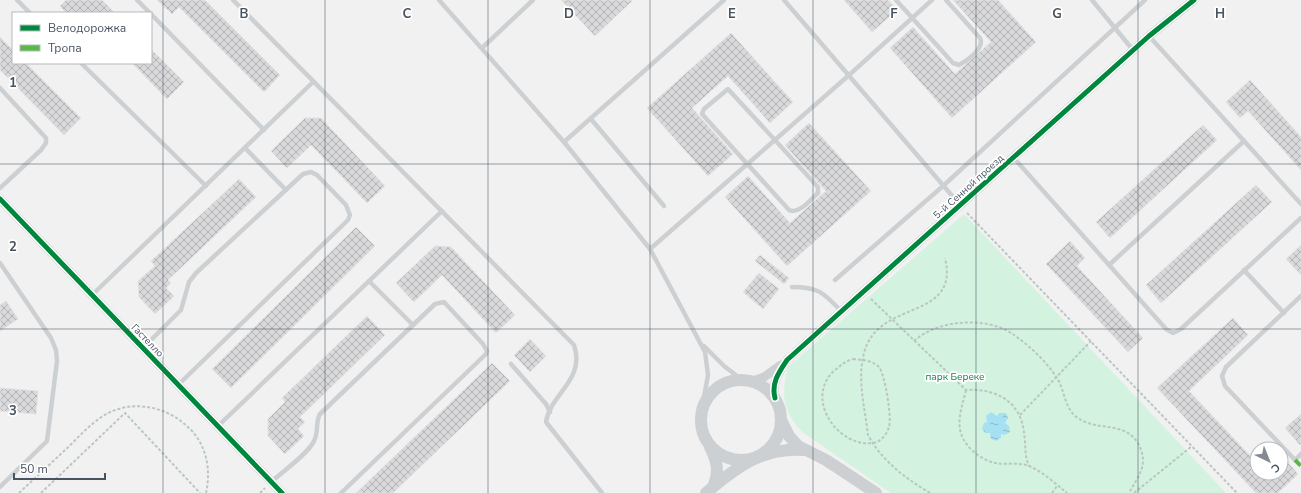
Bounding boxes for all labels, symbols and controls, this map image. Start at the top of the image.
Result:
text: B [240,5,249,23]
text: C [403,5,412,23]
text: D [564,5,574,23]
text: E [728,5,736,23]
text: F [890,5,898,23]
text: G [1052,5,1062,23]
text: H [1215,5,1225,23]
legend [12,12,152,64]
text: Велодорожка [48,20,126,36]
text: Тропа [48,40,82,56]
text: 1 [9,74,17,92]
street label: 5-й Сенной проезд [930,151,1007,222]
text: 2 [9,238,17,256]
street label: Гастелло [128,321,167,361]
park label: парк Береке [925,370,985,384]
text: 3 [9,402,17,420]
north arrow [1249,441,1289,481]
scale bar [14,455,105,481]
text: С [1267,460,1283,476]
text: 50 m [20,461,48,477]

